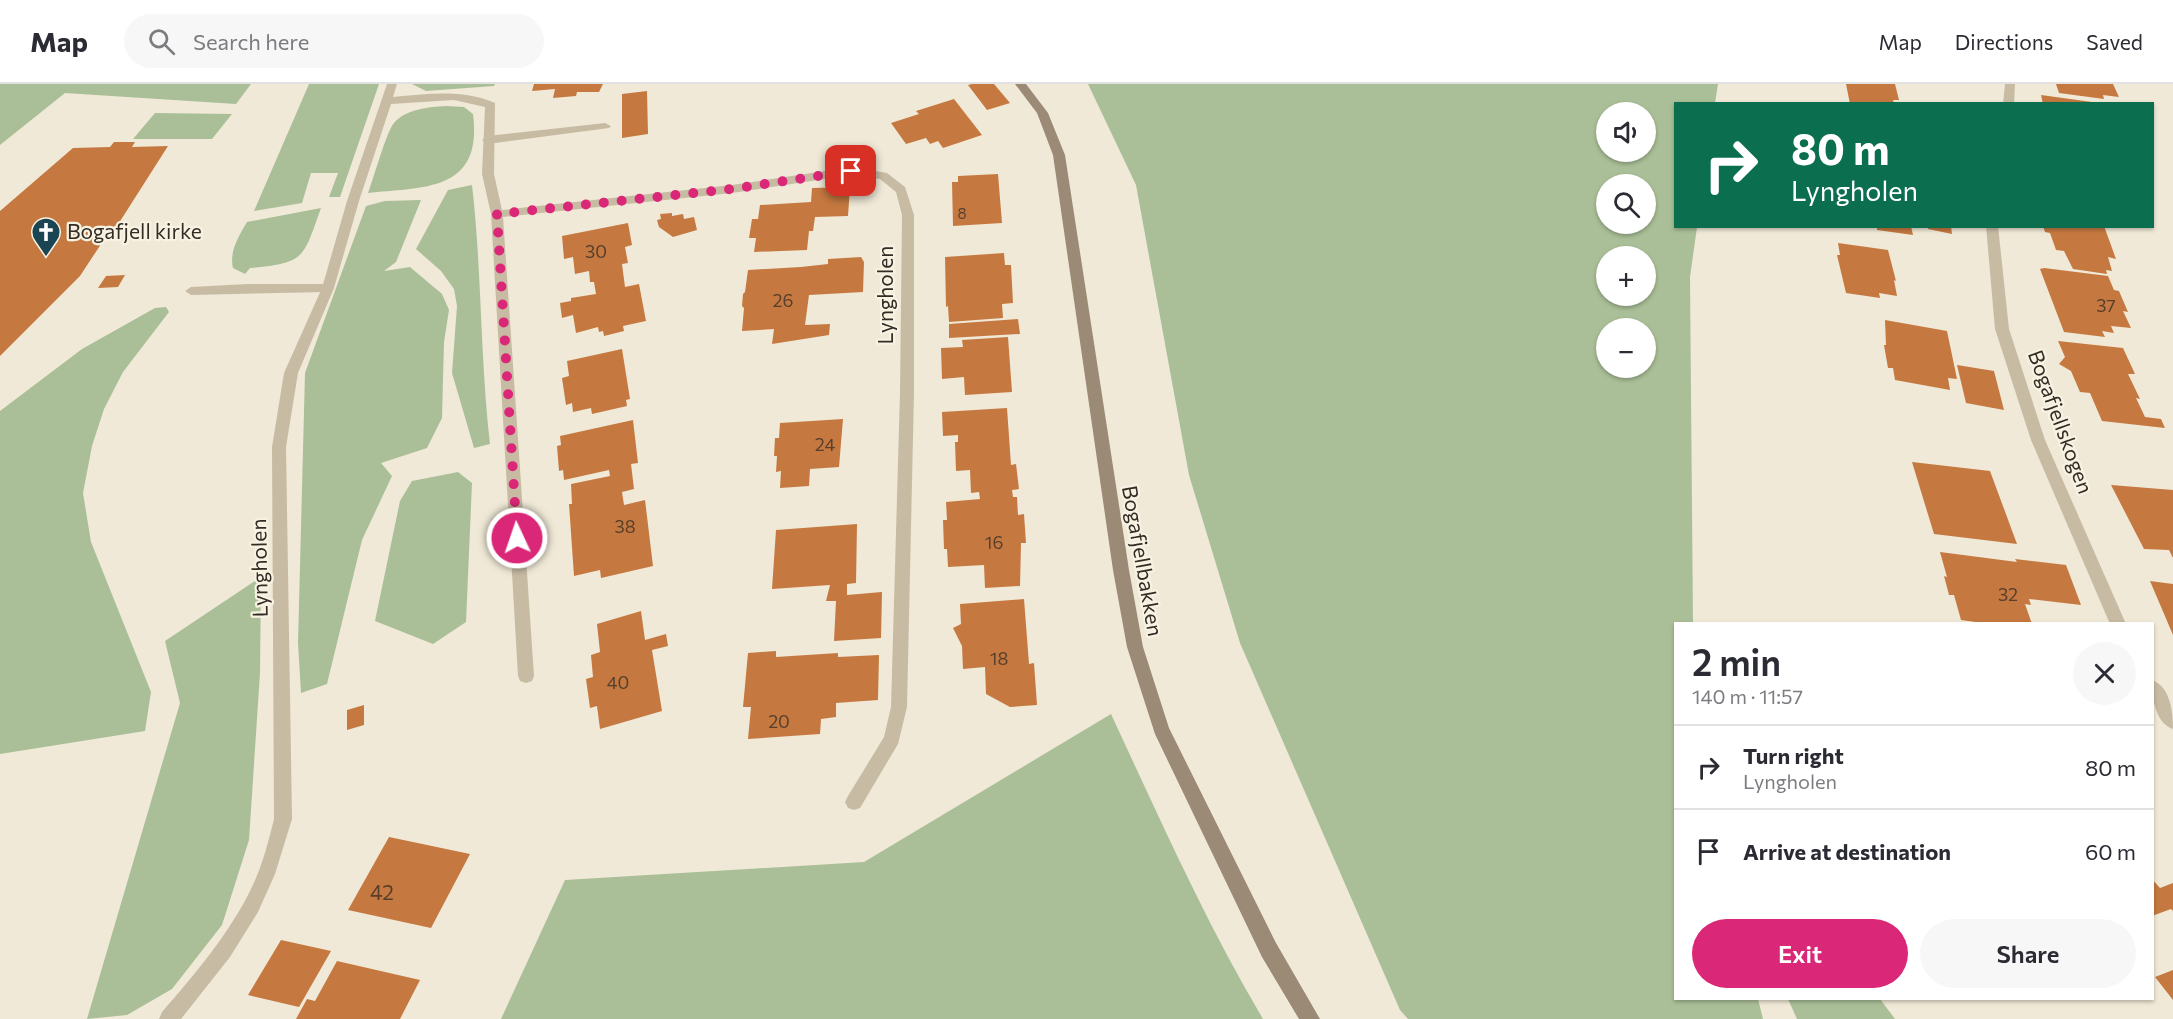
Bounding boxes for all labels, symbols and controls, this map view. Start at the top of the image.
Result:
search box [124,14,544,68]
text: Map [30,24,88,58]
icon: search [145,25,178,58]
text: Search here [193,28,309,55]
text: Map [1879,29,1922,54]
text: Directions [1955,29,2053,54]
text: Saved [2086,29,2143,54]
map controls [1596,102,1656,378]
button: sound [1596,102,1656,162]
text: 80 m [1791,122,1890,174]
icon: right [1692,126,1770,204]
pin [825,145,876,196]
icon: arrive [834,154,867,187]
button: search [1596,174,1656,234]
text: Lyngholen [1791,174,1918,207]
house number: 8 [957,204,967,222]
church icon: Bogafjell kirke [30,216,62,258]
place label: Bogafjell kirke [67,218,202,243]
house number: 30 [585,240,607,262]
street label: Lyngholen [872,246,897,344]
button: + [1596,246,1656,306]
house number: 26 [773,289,793,311]
house number: 37 [2096,294,2116,316]
button: − [1596,318,1656,378]
street label: Bogafjellskogen [2024,346,2099,497]
house number: 24 [815,433,835,455]
street label: Bogafjellbakken [1118,483,1169,638]
position arrow [485,506,549,570]
house number: 38 [614,515,636,537]
street label: Lyngholen [245,518,272,618]
house number: 16 [985,531,1003,553]
house number: 32 [1998,583,2018,605]
text: 2 min [1692,639,1781,683]
button: close [2073,642,2136,705]
house number: 18 [990,647,1008,669]
house number: 40 [607,671,629,693]
text: 140 m · 11:57 [1692,684,1803,708]
house number: 20 [768,710,790,732]
text: Turn right [1743,742,1844,769]
icon: right [1692,751,1725,784]
text: 80 m [2085,754,2136,781]
text: Lyngholen [1743,769,1837,793]
icon: arrive [1692,835,1725,868]
text: Arrive at destination [1743,838,1951,865]
text: 60 m [2085,838,2136,865]
house number: 42 [370,879,394,904]
button: Exit [1692,919,1908,988]
button: Share [1920,919,2136,988]

